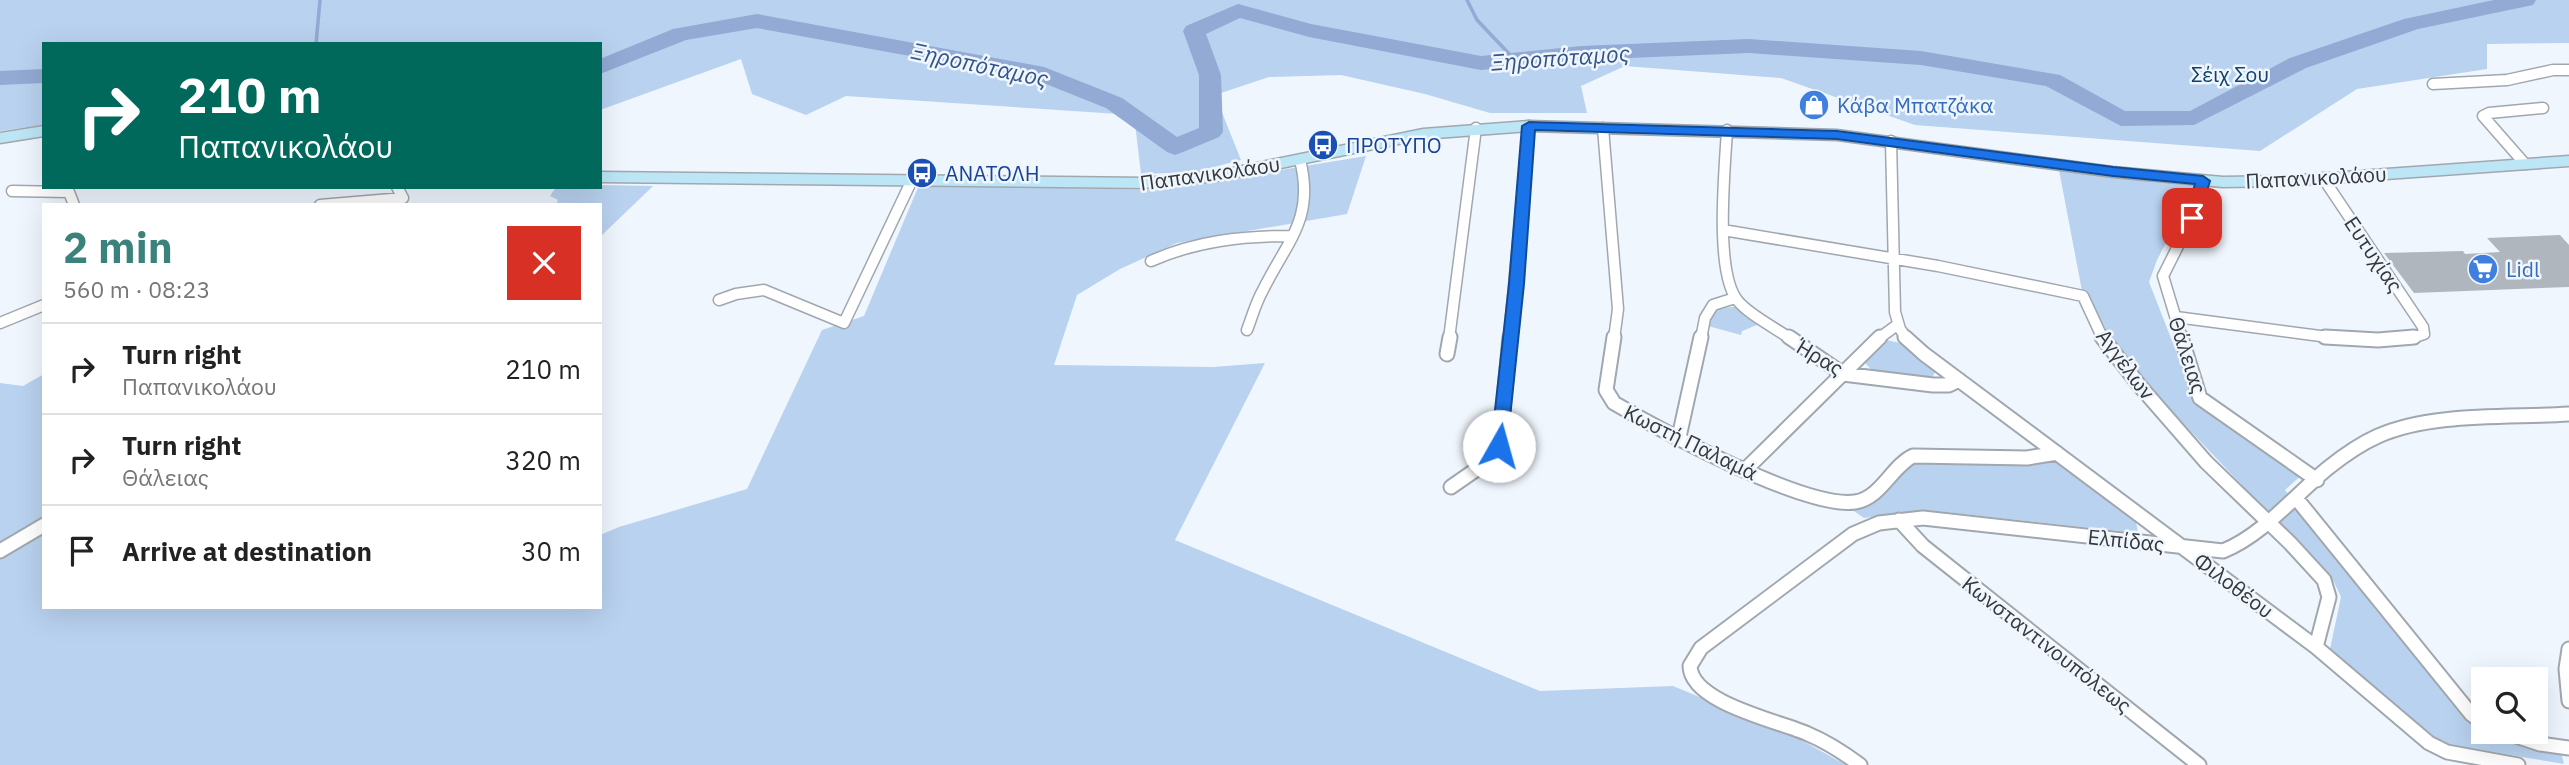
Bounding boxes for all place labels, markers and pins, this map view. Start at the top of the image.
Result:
shop icon: Κάβα Μπατζάκα [1797,88,1831,122]
place label: Κάβα Μπατζάκα [1837,91,1993,119]
bus stop icon: ΠΡΟΤΥΠΟ [1306,128,1340,162]
place label: ΠΡΟΤΥΠΟ [1346,131,1442,159]
bus stop icon: ΑΝΑΤΟΛΗ [905,156,939,190]
place label: ΑΝΑΤΟΛΗ [945,159,1040,187]
pin [2162,188,2222,248]
supermarket icon: Lidl [2466,252,2500,286]
place label: Lidl [2506,255,2540,283]

